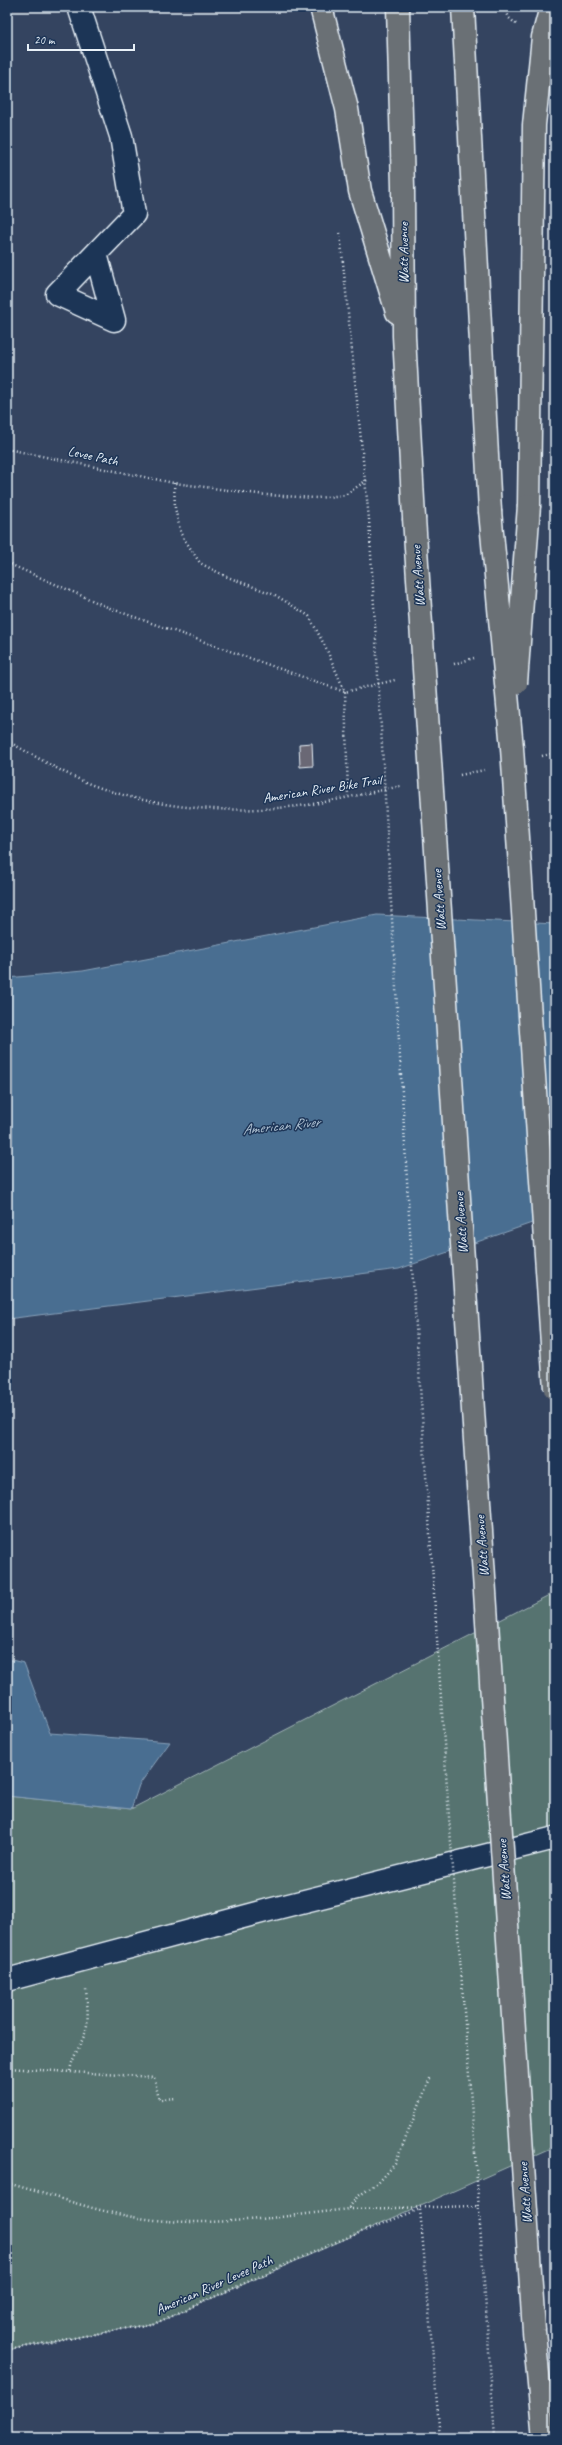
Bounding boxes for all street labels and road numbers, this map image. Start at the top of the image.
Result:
street label: Watt Avenue [395,221,412,284]
street label: Levee Path [66,442,120,470]
street label: Watt Avenue [407,543,429,607]
street label: American River Bike Trail [262,771,385,807]
street label: Watt Avenue [428,867,450,931]
street label: Watt Avenue [450,1190,472,1254]
street label: Watt Avenue [471,1513,493,1577]
street label: Watt Avenue [493,1837,515,1901]
street label: Watt Avenue [514,2160,536,2224]
street label: American River Levee Path [153,2251,276,2318]

